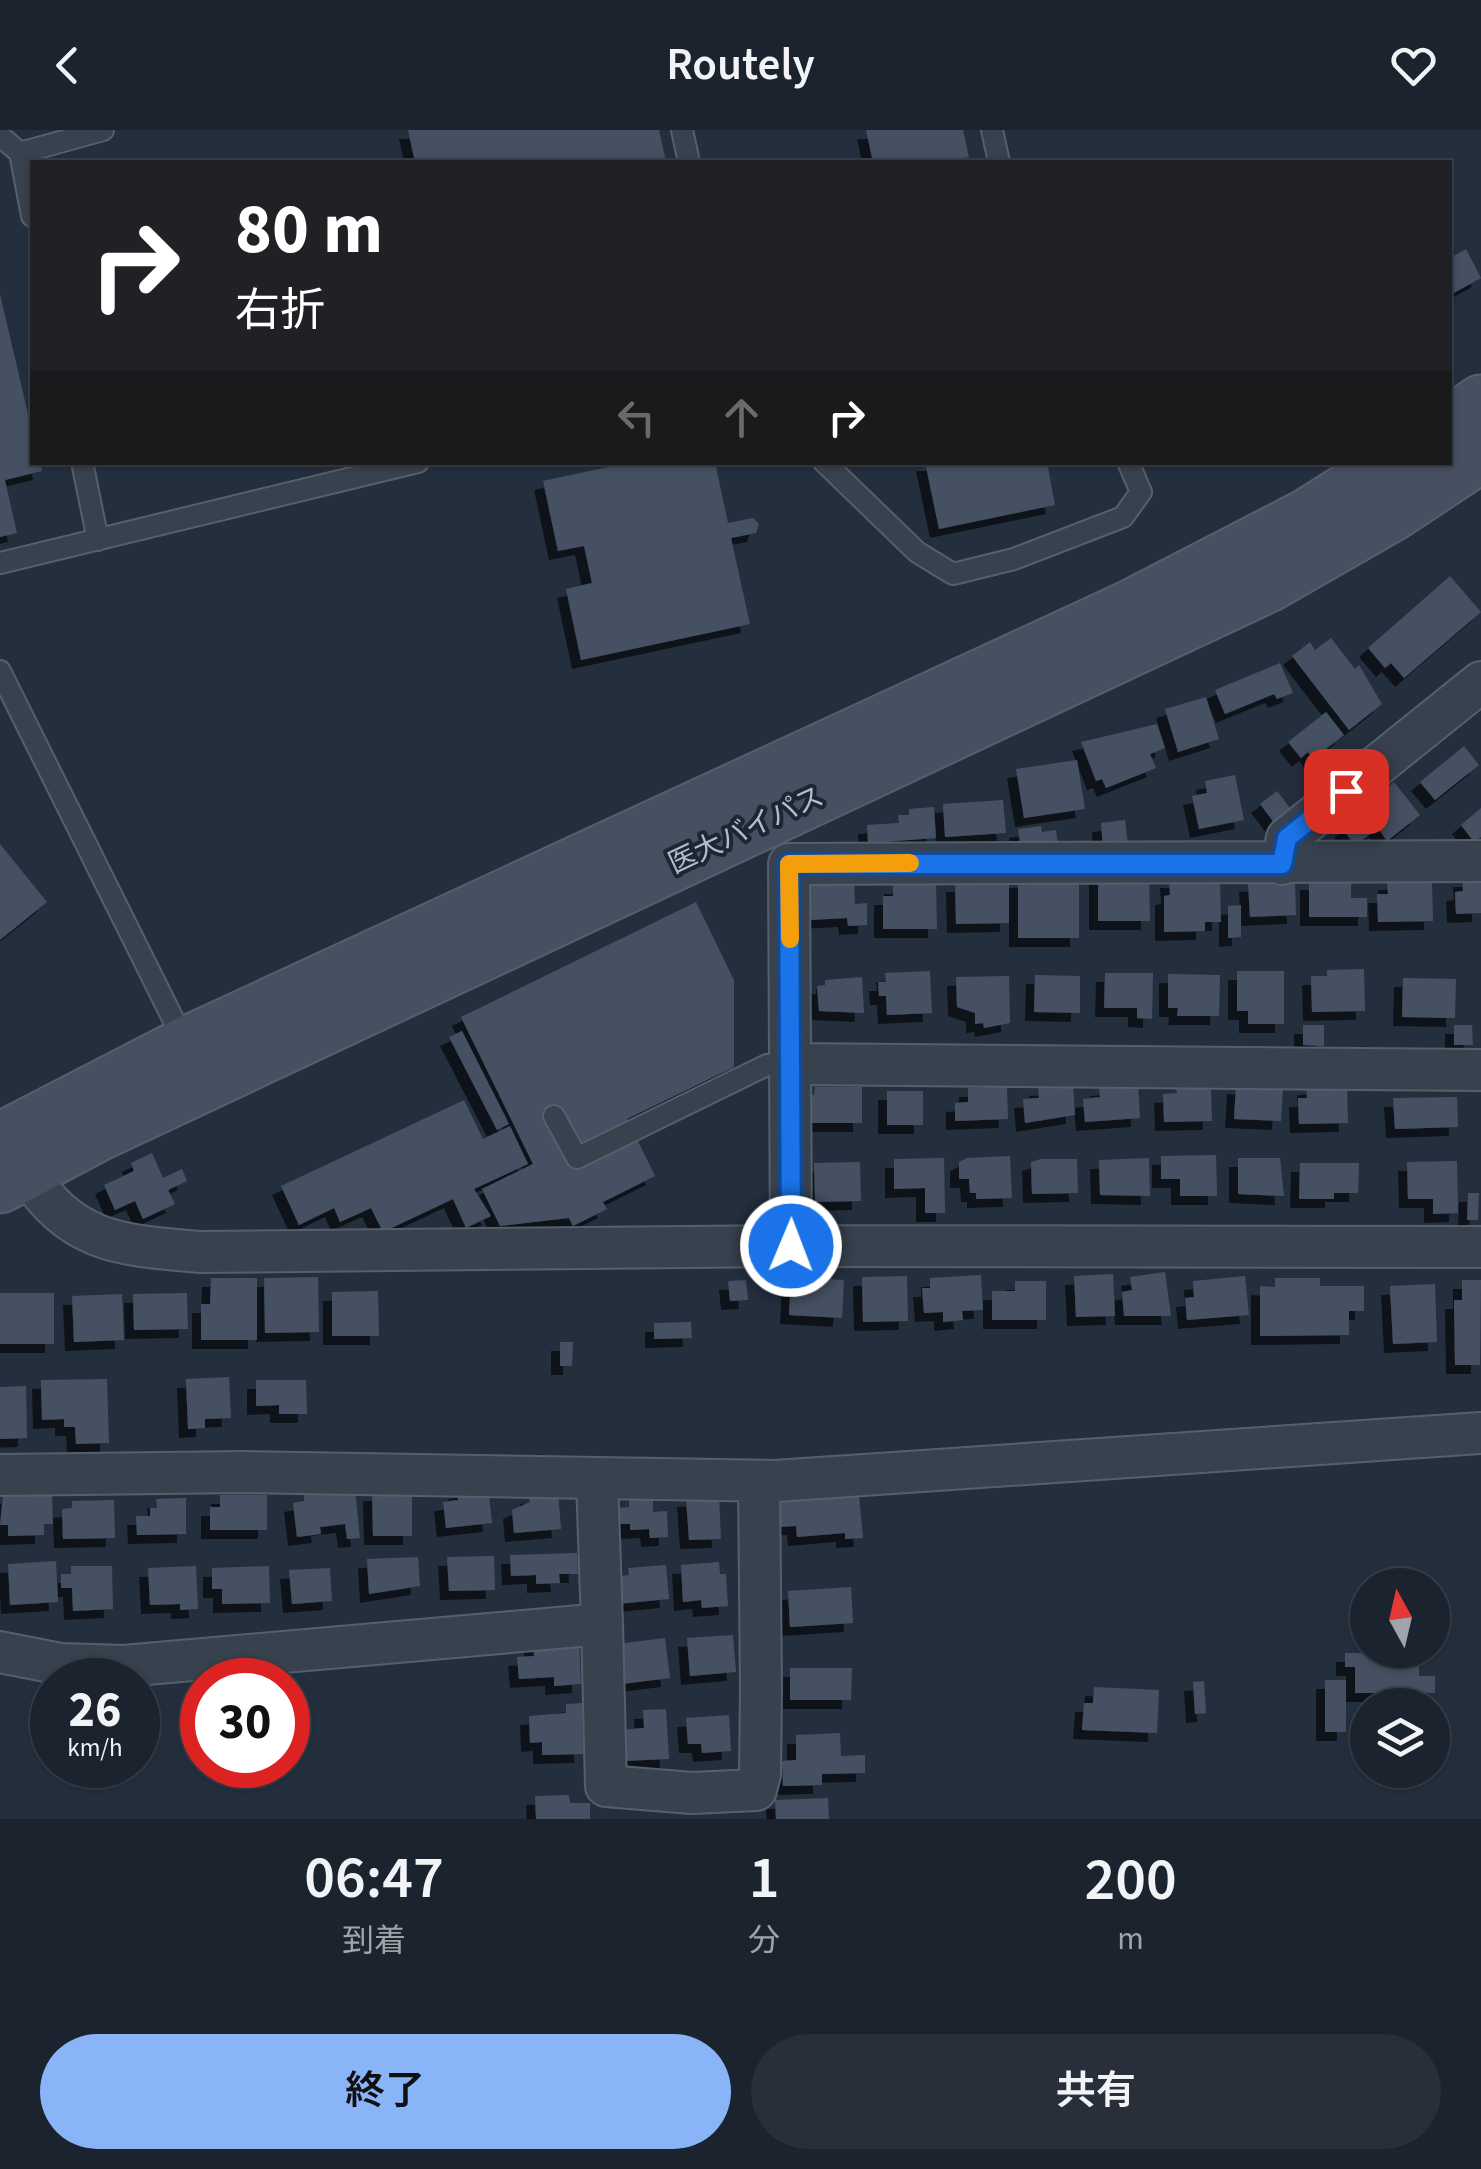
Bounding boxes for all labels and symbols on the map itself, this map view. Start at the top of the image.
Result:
pin [1304,749,1389,834]
street label: 医大バイパス [662,776,830,884]
position arrow [739,1194,843,1298]
north arrow [1350,1568,1450,1668]
speed limit sign: 30 [180,1658,310,1788]

